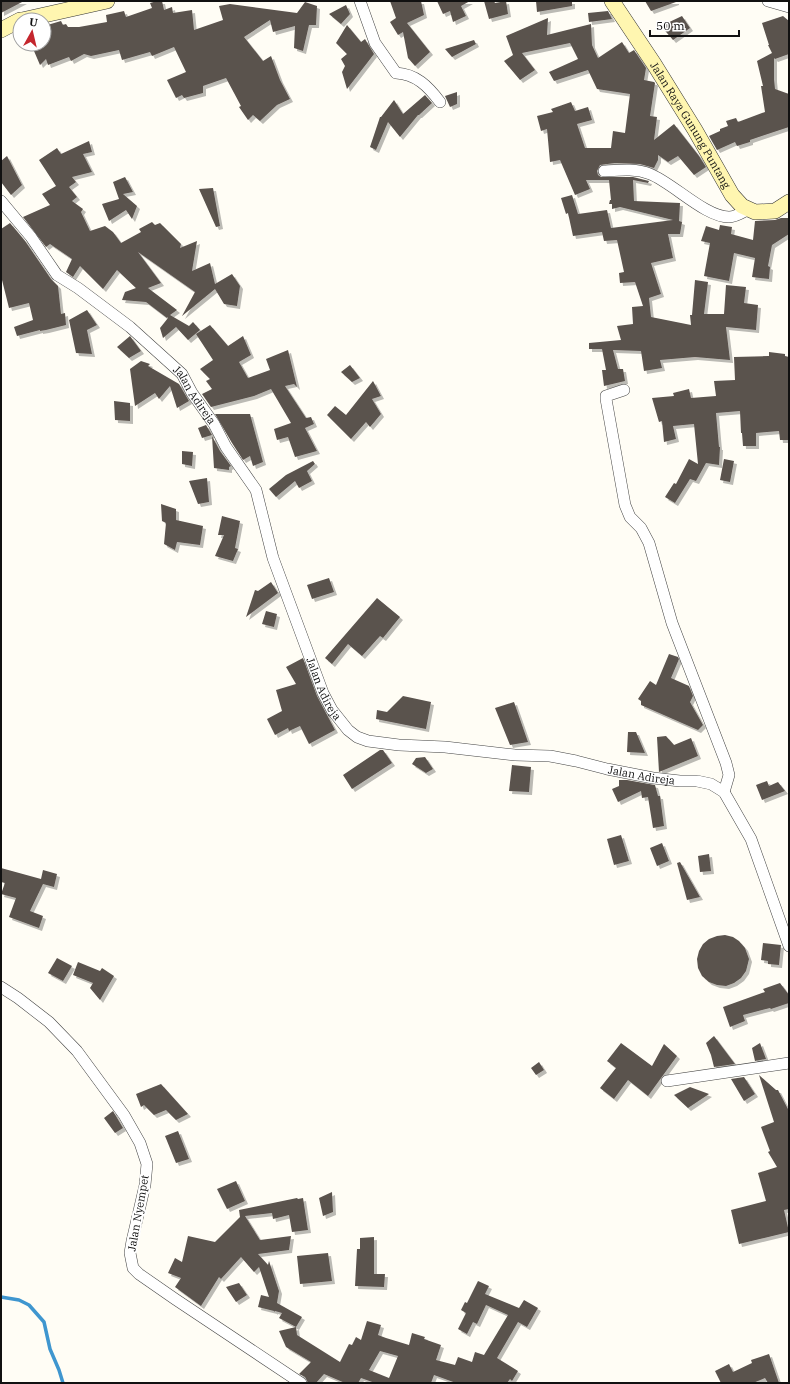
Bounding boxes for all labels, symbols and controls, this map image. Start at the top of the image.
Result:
north arrow [12,12,52,52]
scale bar [650,12,739,38]
text: U [28,15,39,30]
text: 50 m [656,18,685,33]
street label: Jalan Raya Gunung Puntang [647,59,734,191]
street label: Jalan Adireja [170,362,219,427]
street label: Jalan Adireja [303,655,344,723]
street label: Jalan Adireja [607,762,676,787]
street label: Jalan Nyempet [124,1174,152,1252]

